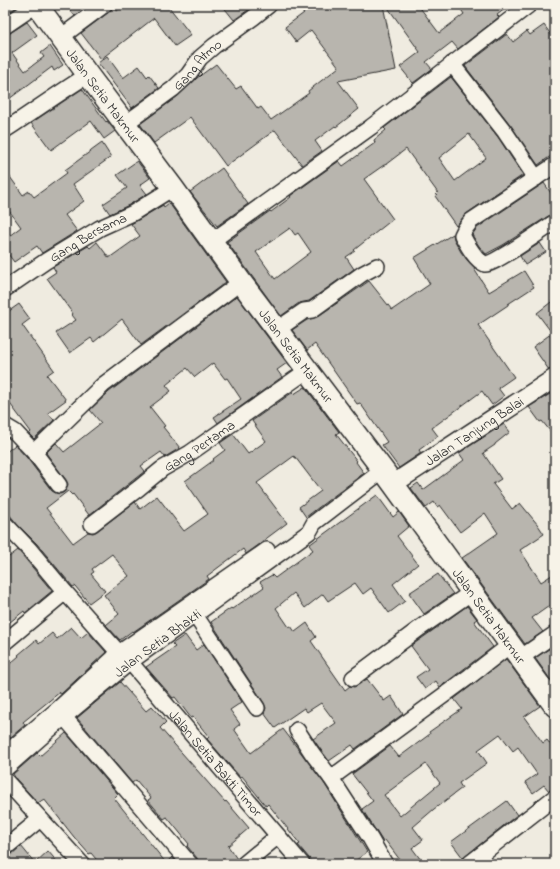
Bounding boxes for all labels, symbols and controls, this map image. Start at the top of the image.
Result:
street label: Gang Atmo [169,35,227,96]
street label: Jalan Setia Makmur [60,44,145,148]
street label: Gang Bersama [46,208,131,269]
street label: Jalan Setia Makmur [253,305,338,409]
street label: Jalan Tanjung Balai [421,392,529,472]
street label: Gang Pertama [160,415,240,478]
street label: Jalan Setia Makmur [446,565,530,669]
street label: Jalan Setia Bhakti [110,604,206,683]
street label: Jalan Setia Bakti Timor [163,706,267,823]

